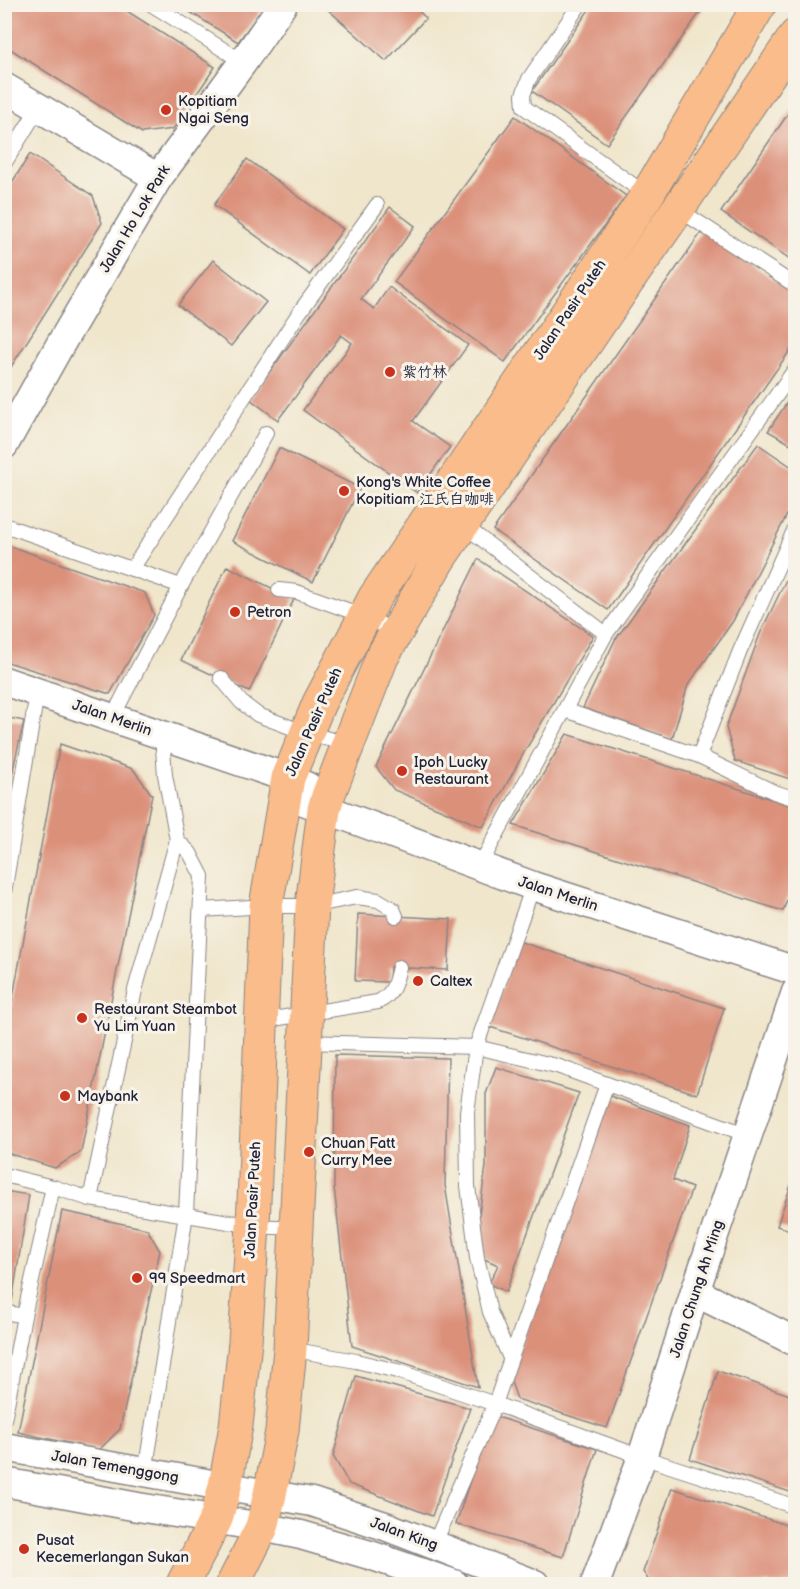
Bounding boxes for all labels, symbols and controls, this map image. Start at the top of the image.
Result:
place label: Kopitiam Ngai Seng [178,92,249,128]
marker: Kopitiam Ngai Seng [159,103,173,117]
street label: Jalan Ho Lok Park [95,161,175,276]
street label: Jalan Pasir Puteh [529,256,611,364]
place label: 紫竹林 [402,363,447,382]
marker: 紫竹林 [383,365,397,379]
place label: Kong's White Coffee Kopitiam 江氏白咖啡 [356,473,494,509]
marker: Kong's White Coffee Kopitiam 江氏白咖啡 [337,484,351,498]
place label: Petron [247,603,291,622]
marker: Petron [228,605,242,619]
street label: Jalan Pasir Puteh [282,665,346,779]
street label: Jalan Merlin [70,696,154,740]
place label: Ipoh Lucky Restaurant [414,753,489,789]
marker: Ipoh Lucky Restaurant [395,764,409,778]
street label: Jalan Merlin [516,872,600,916]
place label: Caltex [430,972,472,991]
marker: Caltex [411,974,425,988]
place label: Restaurant Steambot Yu Lim Yuan [93,1000,237,1036]
marker: Restaurant Steambot Yu Lim Yuan [75,1011,89,1025]
place label: Maybank [77,1087,139,1106]
marker: Maybank [58,1089,72,1103]
place label: Chuan Fatt Curry Mee [321,1134,396,1170]
street label: Jalan Pasir Puteh [240,1141,266,1259]
marker: Chuan Fatt Curry Mee [302,1145,316,1159]
street label: Jalan Chung Ah Ming [666,1218,728,1360]
place label: 99 Speedmart [149,1269,246,1288]
marker: 99 Speedmart [130,1271,144,1285]
street label: Jalan Temenggong [50,1446,180,1488]
street label: Jalan King [368,1513,440,1555]
place label: Pusat Kecemerlangan Sukan [36,1531,189,1567]
marker: Pusat Kecemerlangan Sukan [17,1542,31,1556]

